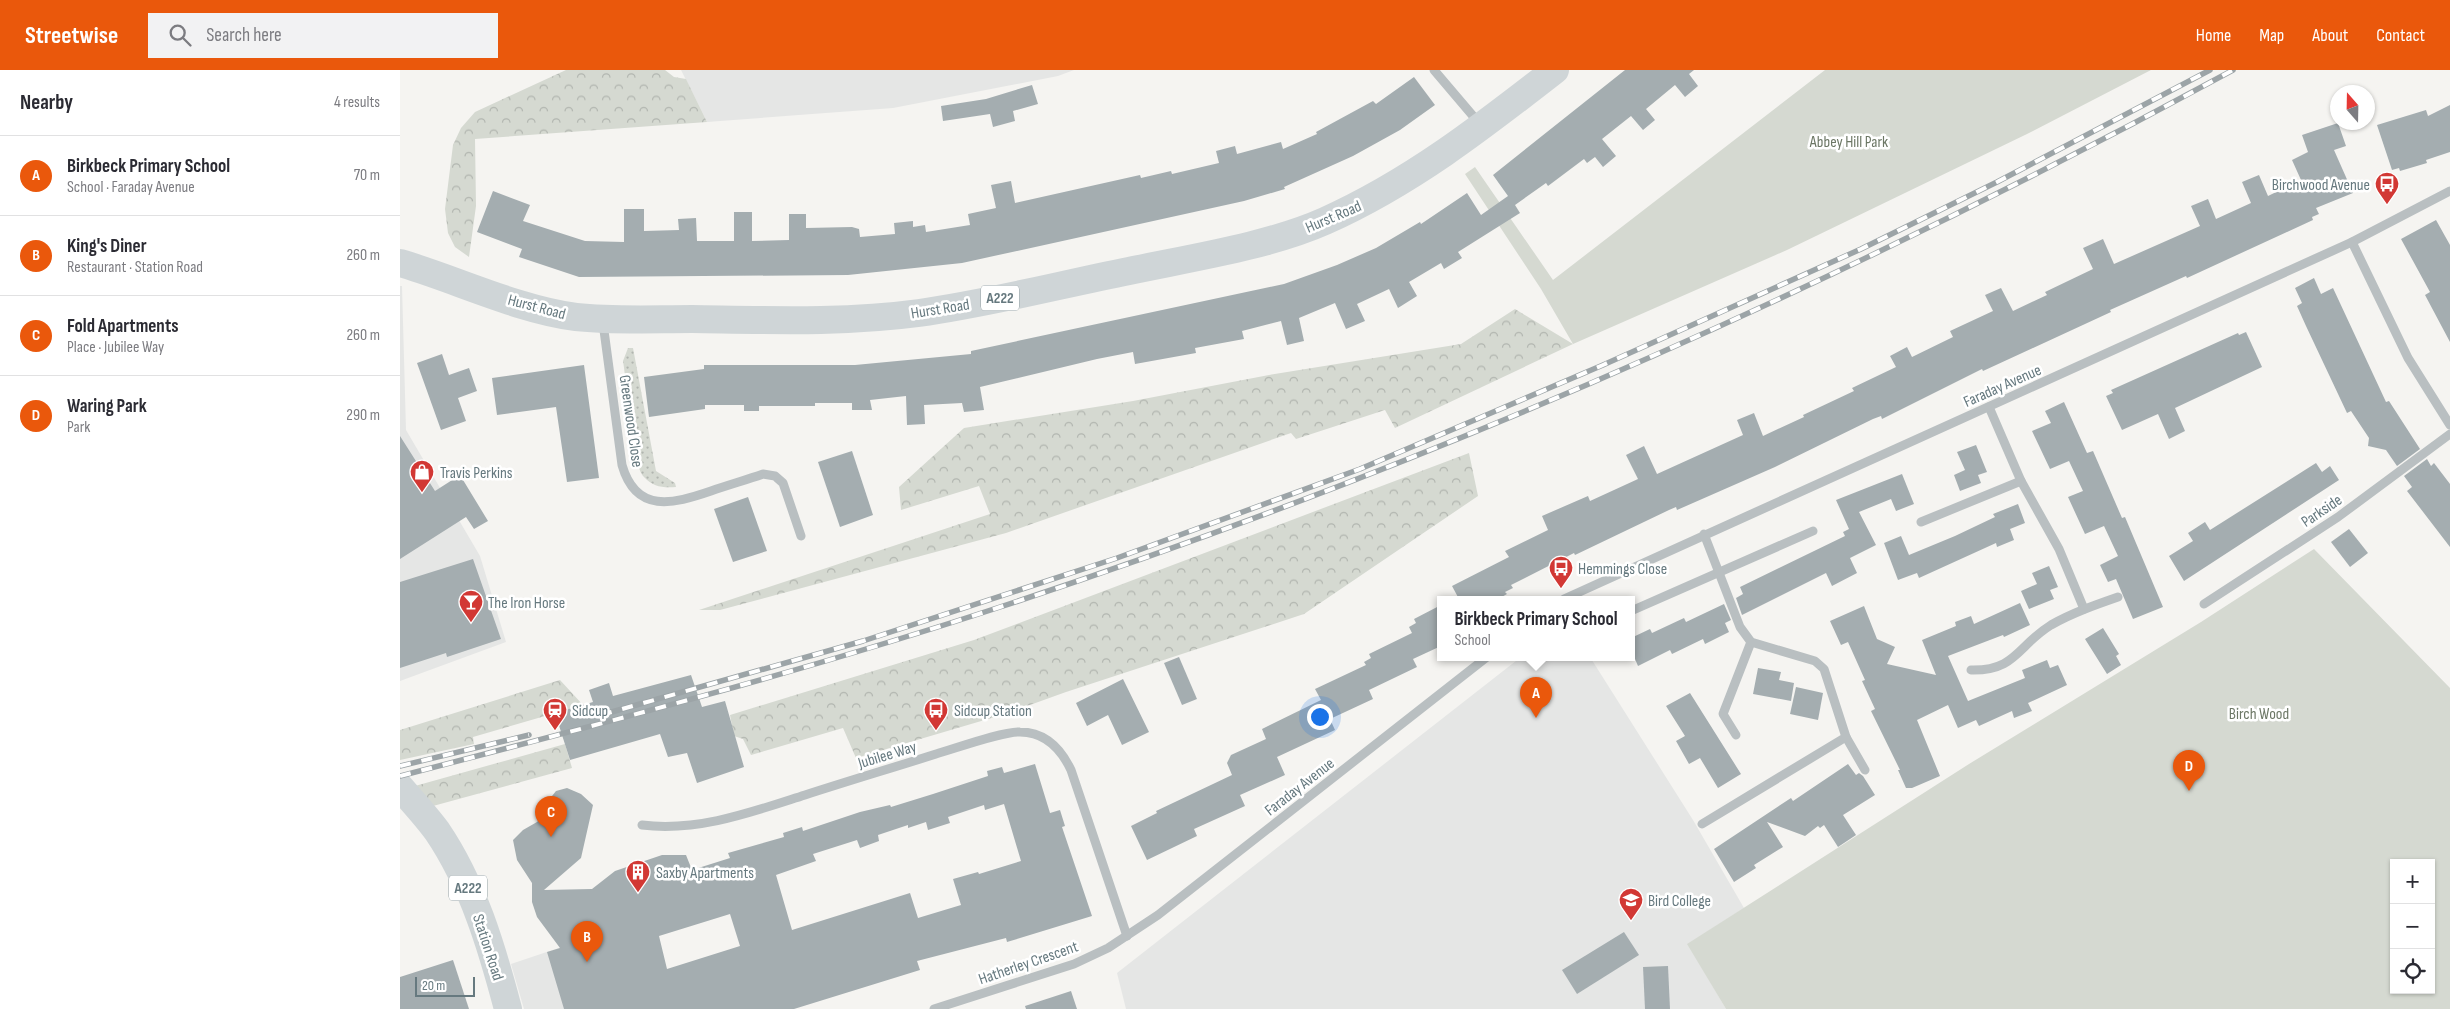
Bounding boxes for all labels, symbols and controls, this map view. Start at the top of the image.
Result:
search box [148,13,498,58]
text: Streetwise [25,21,118,50]
icon: search [166,21,194,49]
text: Search here [206,24,282,47]
text: Home [2196,25,2231,46]
text: Map [2259,25,2284,46]
text: About [2312,25,2348,46]
text: Contact [2376,25,2425,46]
north arrow [2330,85,2375,130]
text: Nearby [20,90,73,115]
text: 4 results [334,93,380,112]
park label: Abbey Hill Park [1809,133,1888,152]
text: Birkbeck Primary School [67,155,230,178]
text: A [32,166,40,185]
text: 70 m [354,166,380,185]
bus stop icon: Birchwood Avenue [2374,171,2400,205]
place label: Birchwood Avenue [2272,176,2370,195]
text: School · Faraday Avenue [67,178,195,197]
street label: Hurst Road [1303,197,1364,238]
text: King's Diner [67,235,147,258]
text: B [32,246,40,265]
text: 260 m [346,246,380,265]
text: Restaurant · Station Road [67,258,203,277]
road number: A222 [981,286,1019,310]
street label: Hurst Road [506,291,568,324]
street label: Hurst Road [910,295,971,323]
text: Fold Apartments [67,315,178,338]
text: C [32,326,40,345]
text: 260 m [346,326,380,345]
text: Place · Jubilee Way [67,338,164,357]
street label: Faraday Avenue [1961,361,2044,412]
street label: Greenwood Close [615,374,646,469]
text: Waring Park [67,395,147,418]
text: D [32,406,40,425]
text: 290 m [346,406,380,425]
text: Park [67,418,90,437]
shop icon: Travis Perkins [409,459,435,493]
place label: Travis Perkins [440,464,513,483]
street label: Parkside [2298,491,2346,532]
bus stop icon: Hemmings Close [1548,555,1574,589]
place label: Hemmings Close [1578,560,1667,579]
bar icon: The Iron Horse [458,589,484,623]
place label: The Iron Horse [488,594,565,613]
popup [1437,596,1635,661]
text: Birkbeck Primary School [1454,608,1618,631]
text: School [1454,631,1491,650]
pin: A [1520,677,1552,718]
station icon: Sidcup [542,697,568,731]
bus stop icon: Sidcup Station [923,697,949,731]
place label: Sidcup [572,702,608,721]
place label: Sidcup Station [954,702,1032,721]
your location [1307,704,1333,730]
park label: Birch Wood [2229,705,2289,724]
street label: Jubilee Way [855,738,919,774]
pin: D [2173,750,2205,791]
street label: Faraday Avenue [1261,754,1338,820]
pin: C [535,796,567,837]
building icon: Saxby Apartments [625,859,651,893]
map controls [2390,859,2435,994]
button: + [2390,859,2435,904]
place label: Saxby Apartments [656,864,754,883]
road number: A222 [449,876,487,900]
school or university icon: Bird College [1618,887,1644,921]
place label: Bird College [1648,892,1711,911]
button: − [2390,904,2435,949]
street label: Station Road [468,912,507,983]
pin: B [571,921,603,962]
street label: Hatherley Crescent [976,937,1081,989]
button: locate [2390,949,2435,994]
scale bar [415,974,475,997]
text: 20 m [422,977,445,994]

